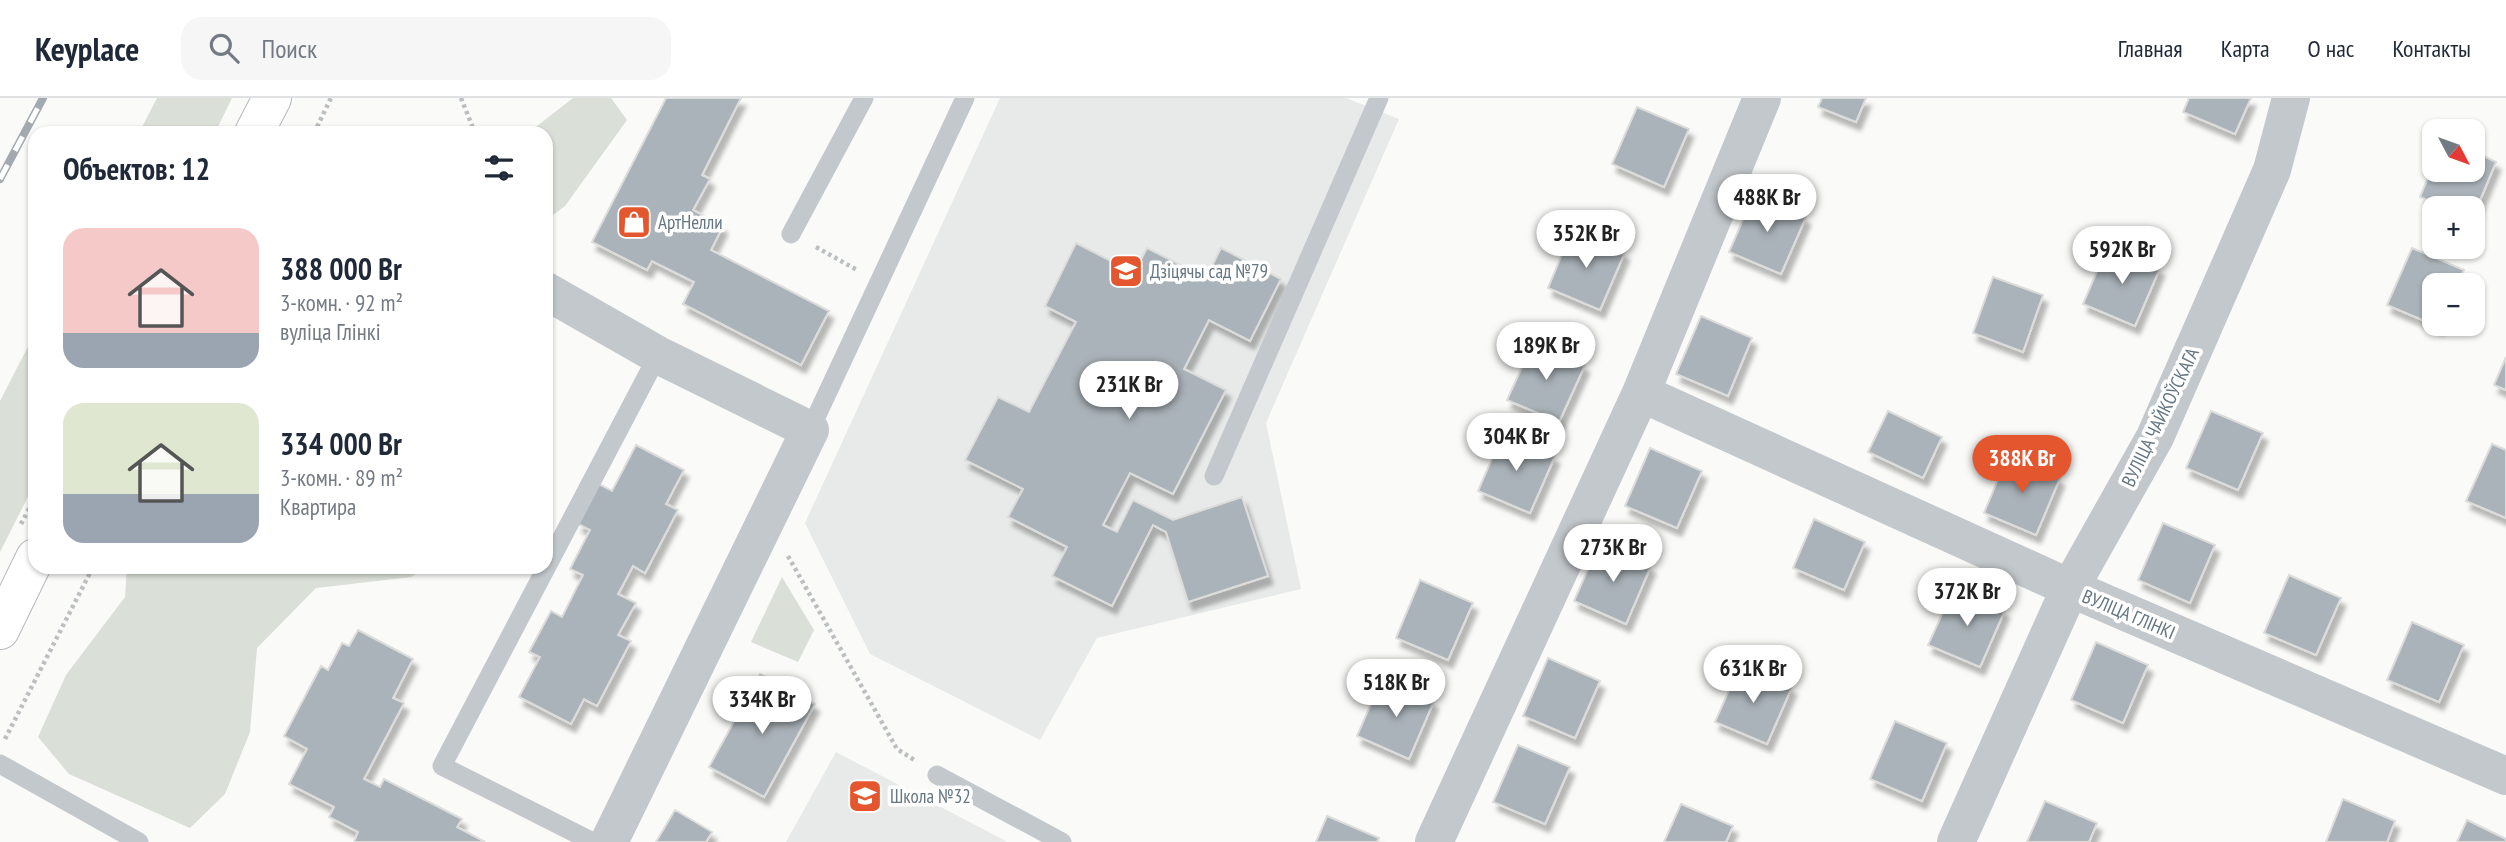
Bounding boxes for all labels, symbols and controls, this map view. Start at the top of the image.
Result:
search box [181,17,671,80]
text: Keyplace [35,27,139,70]
icon: search [205,29,243,67]
text: Поиск [261,32,317,65]
text: Главная [2118,33,2183,64]
text: Карта [2221,33,2270,64]
text: О нас [2308,33,2354,64]
text: Контакты [2392,33,2471,64]
north arrow [2422,119,2485,182]
map controls [2422,119,2485,336]
text: Объектов: 12 [63,149,210,188]
icon: filters [480,149,518,187]
pin: 488K Br [1702,174,1832,234]
text: 488K Br [1733,182,1801,211]
button: + [2422,196,2485,259]
shop icon: АртНелли [615,203,653,241]
place label: АртНелли [658,210,723,234]
pin: 352K Br [1521,211,1651,270]
text: 352K Br [1552,218,1620,247]
pin: 592K Br [2057,226,2187,286]
text: 592K Br [2088,234,2156,263]
text: 388 000 Br [280,249,402,288]
school or university icon: Дзіцячы сад №79 [1107,252,1145,290]
icon: home [119,256,203,340]
place label: Дзіцячы сад №79 [1150,259,1268,283]
button: − [2422,273,2485,336]
text: 3-комн. · 92 m² [280,288,403,317]
text: вуліца Глінкі [280,317,381,346]
pin: 189K Br [1481,322,1611,382]
text: 189K Br [1512,330,1580,359]
street label: ВУЛІЦА ЧАЙКОЎСКАГА [2116,344,2204,490]
pin: 231K Br [1064,362,1194,421]
text: 231K Br [1095,369,1163,398]
pin: 304K Br [1451,414,1581,473]
text: 304K Br [1482,421,1550,450]
text: 334 000 Br [280,424,402,463]
icon: home [119,431,203,515]
pin: 388K Br [1957,436,2087,495]
text: 388K Br [1988,443,2056,472]
text: 3-комн. · 89 m² [280,463,403,492]
text: Квартира [280,492,356,521]
pin: 273K Br [1548,524,1678,584]
text: 273K Br [1579,532,1647,561]
pin: 372K Br [1902,568,2032,628]
text: 372K Br [1933,576,2001,605]
street label: ВУЛІЦА ГЛІНКІ [2079,584,2179,644]
pin: 631K Br [1688,646,1818,705]
text: 631K Br [1719,653,1787,682]
pin: 518K Br [1331,660,1461,719]
text: 518K Br [1362,667,1430,696]
pin: 334K Br [697,676,827,736]
text: 334K Br [728,684,796,713]
school or university icon: Школа №32 [846,777,884,815]
place label: Школа №32 [890,784,971,808]

